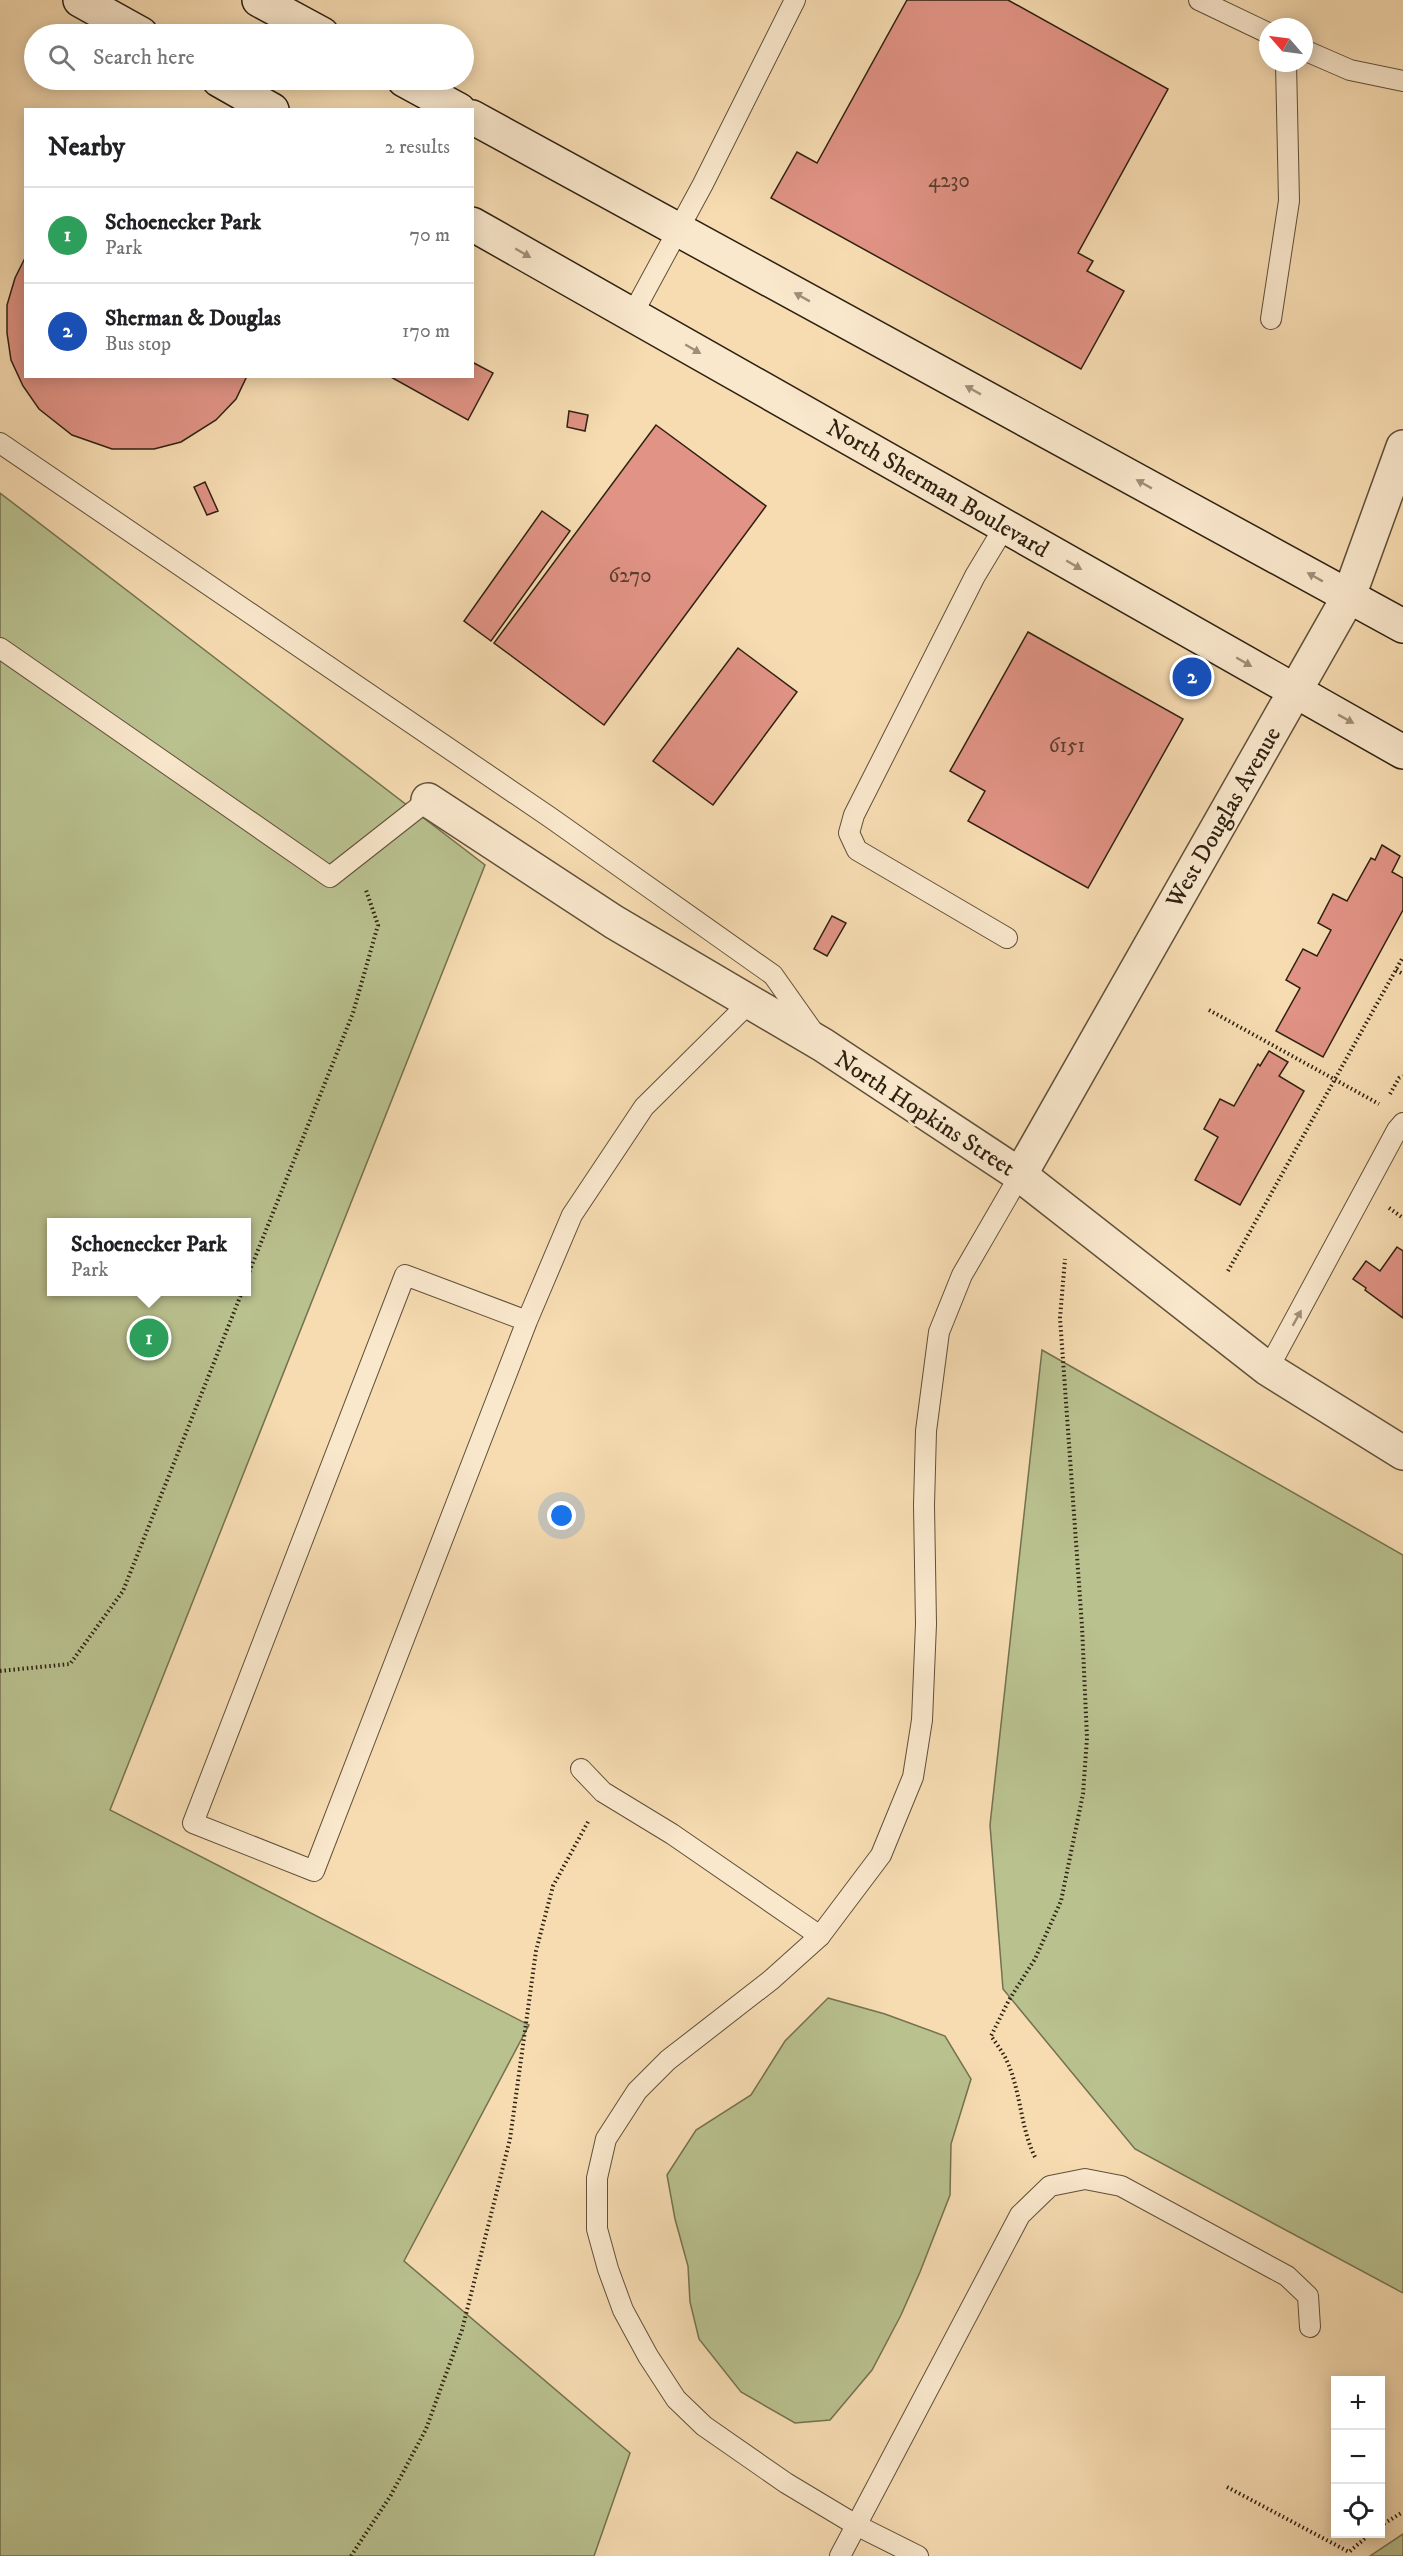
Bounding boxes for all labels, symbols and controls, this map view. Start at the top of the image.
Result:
north arrow [1259,18,1313,72]
search box [24,24,474,90]
icon: search [45,41,78,74]
text: Search here [93,44,195,71]
text: Nearby [48,131,125,164]
text: 2 results [385,135,450,160]
house number: 4230 [928,168,970,194]
text: Schoenecker Park [105,209,261,236]
text: 1 [64,223,71,248]
text: 70 m [409,223,450,248]
text: Park [105,236,142,261]
one-way arrow [515,248,532,258]
one-way arrow [793,292,810,302]
text: Sherman & Douglas [105,305,281,332]
text: 2 [63,319,72,344]
text: 170 m [402,319,450,344]
text: Bus stop [105,332,171,357]
one-way arrow [685,344,702,354]
one-way arrow [964,385,981,395]
street label: North Sherman Boulevard [821,413,1054,565]
one-way arrow [1135,479,1152,489]
one-way arrow [1066,560,1083,570]
house number: 6270 [608,563,652,589]
one-way arrow [1306,572,1323,582]
pin: 2 [1172,654,1212,700]
one-way arrow [1236,656,1252,667]
one-way arrow [1338,714,1354,725]
street label: West Douglas Avenue [1159,722,1288,914]
house number: 6151 [1049,733,1085,759]
street label: North Hopkins Street [829,1044,1021,1184]
popup [47,1218,251,1296]
text: Schoenecker Park [71,1231,227,1258]
text: Park [71,1258,108,1283]
one-way arrow [1292,1309,1302,1326]
pin: 1 [130,1316,168,1360]
your location [547,1501,576,1530]
map controls [1331,2376,1385,2538]
button: + [1331,2376,1385,2430]
button: − [1331,2430,1385,2484]
button: locate [1331,2484,1385,2538]

